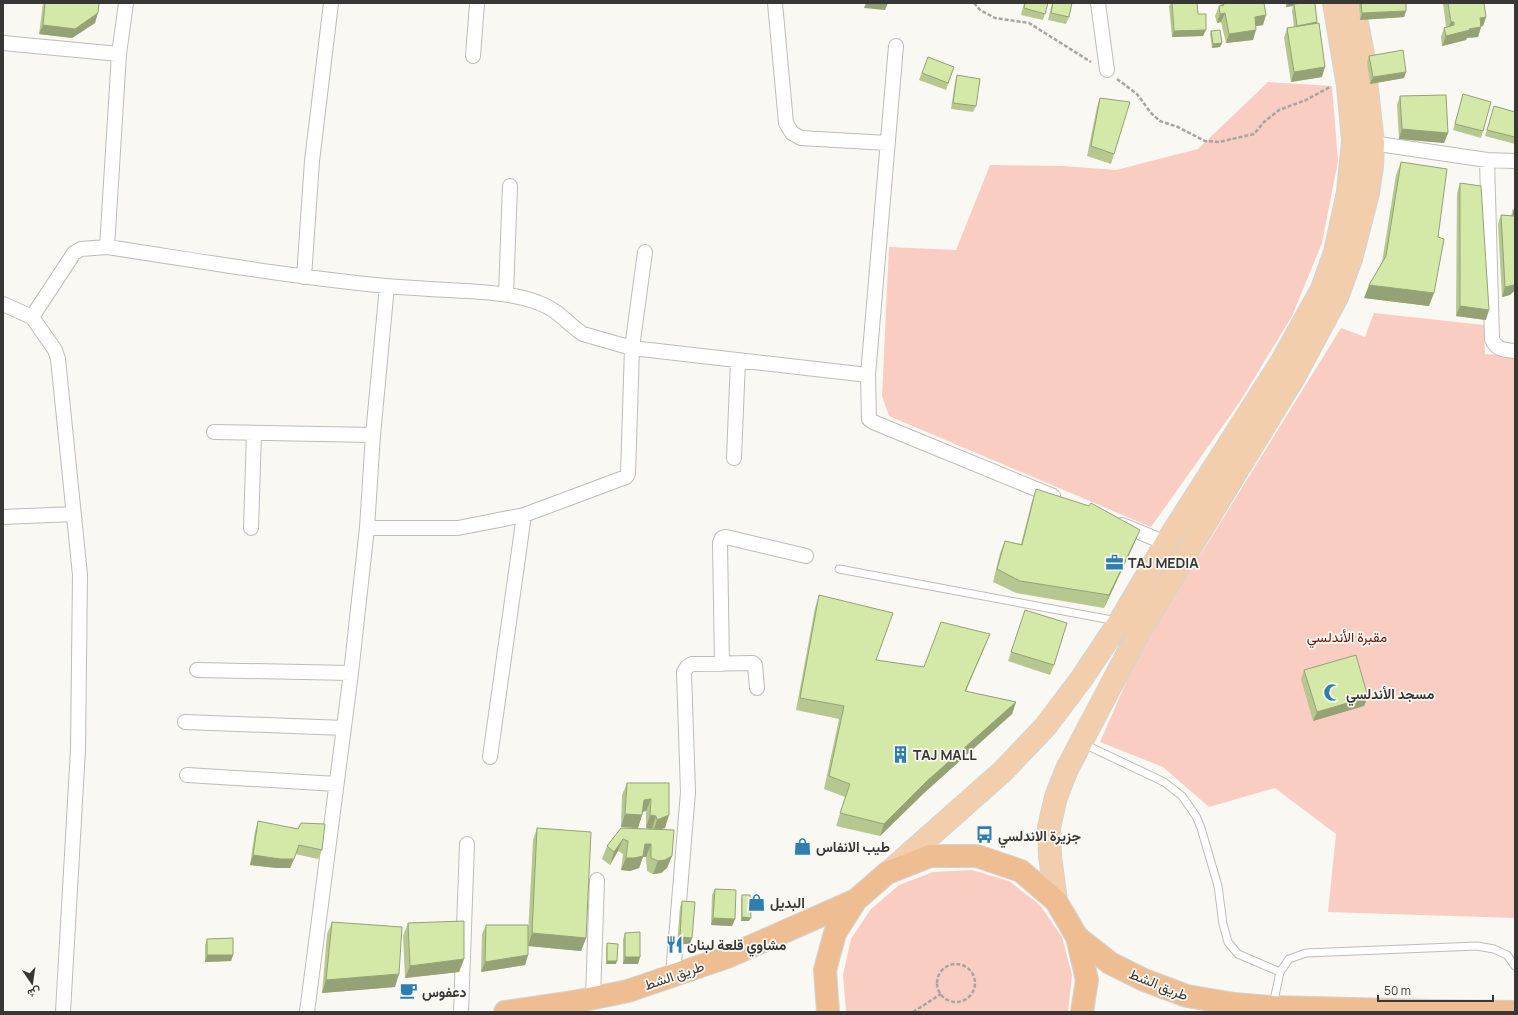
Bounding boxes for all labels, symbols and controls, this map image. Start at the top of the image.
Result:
office icon: TAJ MEDIA [1105,552,1125,572]
place label: TAJ MEDIA [1128,553,1199,572]
park label: مقبرة الأندلسي [1307,627,1387,649]
mosque icon: مسجد الأندلسي [1323,683,1343,703]
place label: مسجد الأندلسي [1346,684,1435,706]
building icon: TAJ MALL [890,744,910,764]
place label: TAJ MALL [913,745,977,764]
bus stop icon: جزيرة الاندلسي [975,825,995,845]
place label: جزيرة الاندلسي [998,826,1081,848]
shop icon: طيب الانفاس [793,836,813,856]
place label: طيب الانفاس [816,837,890,856]
shop icon: البديل [747,892,767,912]
place label: البديل [770,893,805,912]
restaurant icon: مشاوي قلعة لبنان [664,934,684,954]
place label: مشاوي قلعة لبنان [687,935,787,957]
street label: طريق الشط [641,956,707,994]
north arrow [12,963,52,1003]
street label: طريق الشط [1127,964,1191,1004]
scale bar [1378,977,1493,1003]
cafe icon: دعفوس [399,981,419,1001]
place label: دعفوس [422,982,467,1001]
text: 50 m [1384,982,1411,999]
text: ش [26,984,42,1002]

